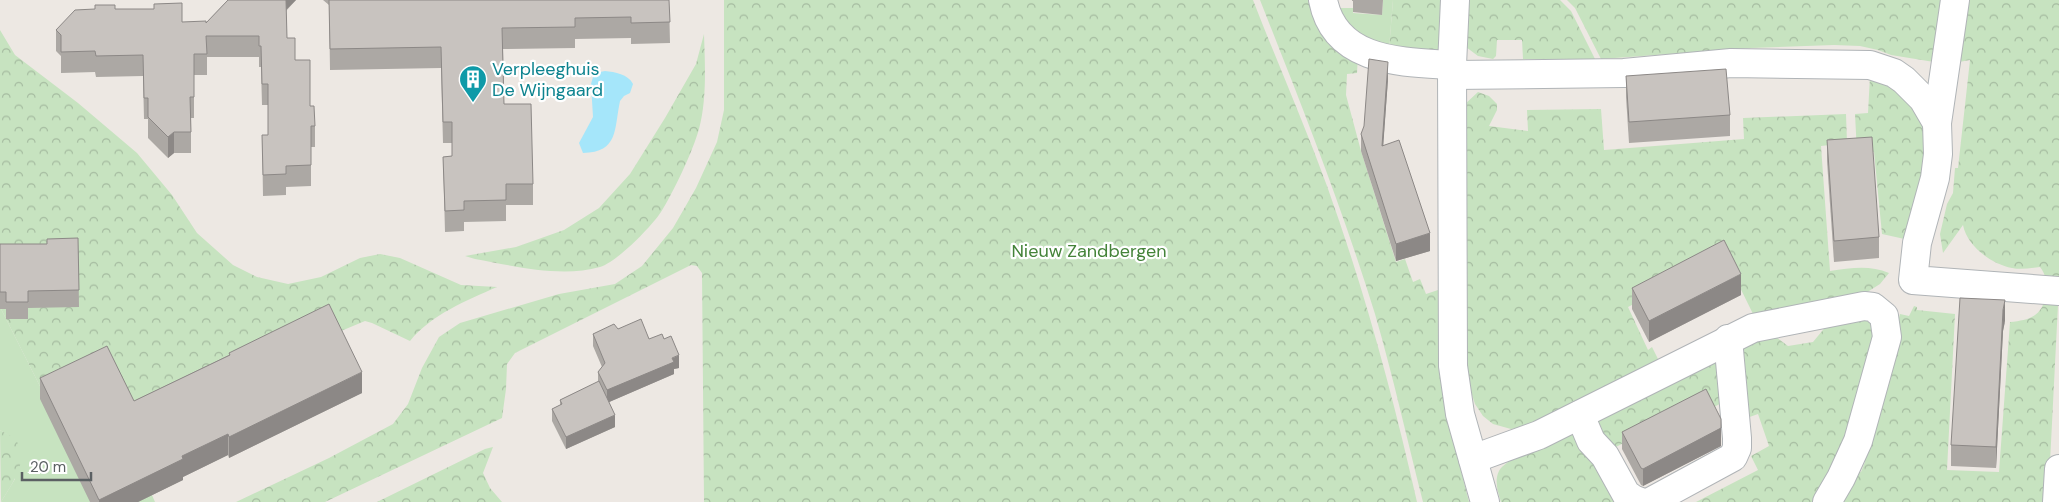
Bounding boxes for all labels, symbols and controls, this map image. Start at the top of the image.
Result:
place label: Verpleeghuis De Wijngaard [492,57,603,102]
building icon: Verpleeghuis De Wijngaard [458,64,488,103]
park label: Nieuw Zandbergen [1011,239,1167,263]
scale bar [22,450,91,482]
text: 20 m [30,457,66,477]

